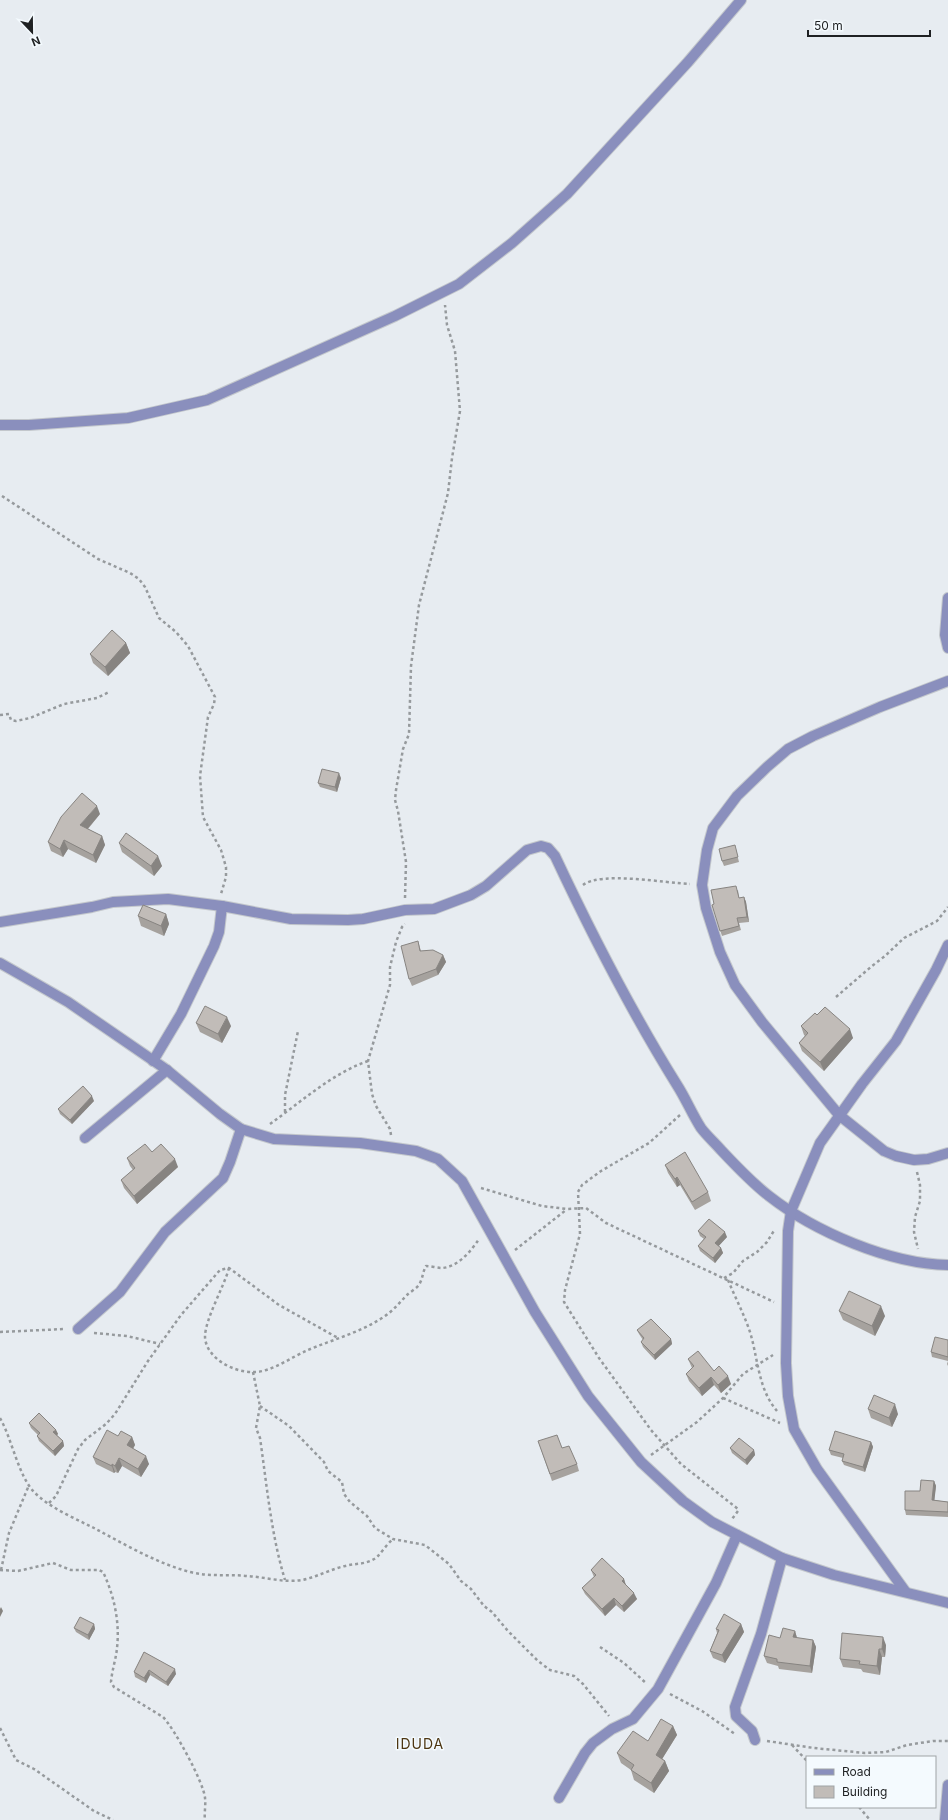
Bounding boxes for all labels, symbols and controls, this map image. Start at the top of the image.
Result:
north arrow [12,12,52,52]
scale bar [808,12,930,38]
text: 50 m [814,18,843,33]
text: N [29,33,42,49]
district label: IDUDA [396,1735,444,1752]
legend [806,1756,936,1808]
text: Road [842,1764,871,1779]
text: Building [842,1784,887,1799]

